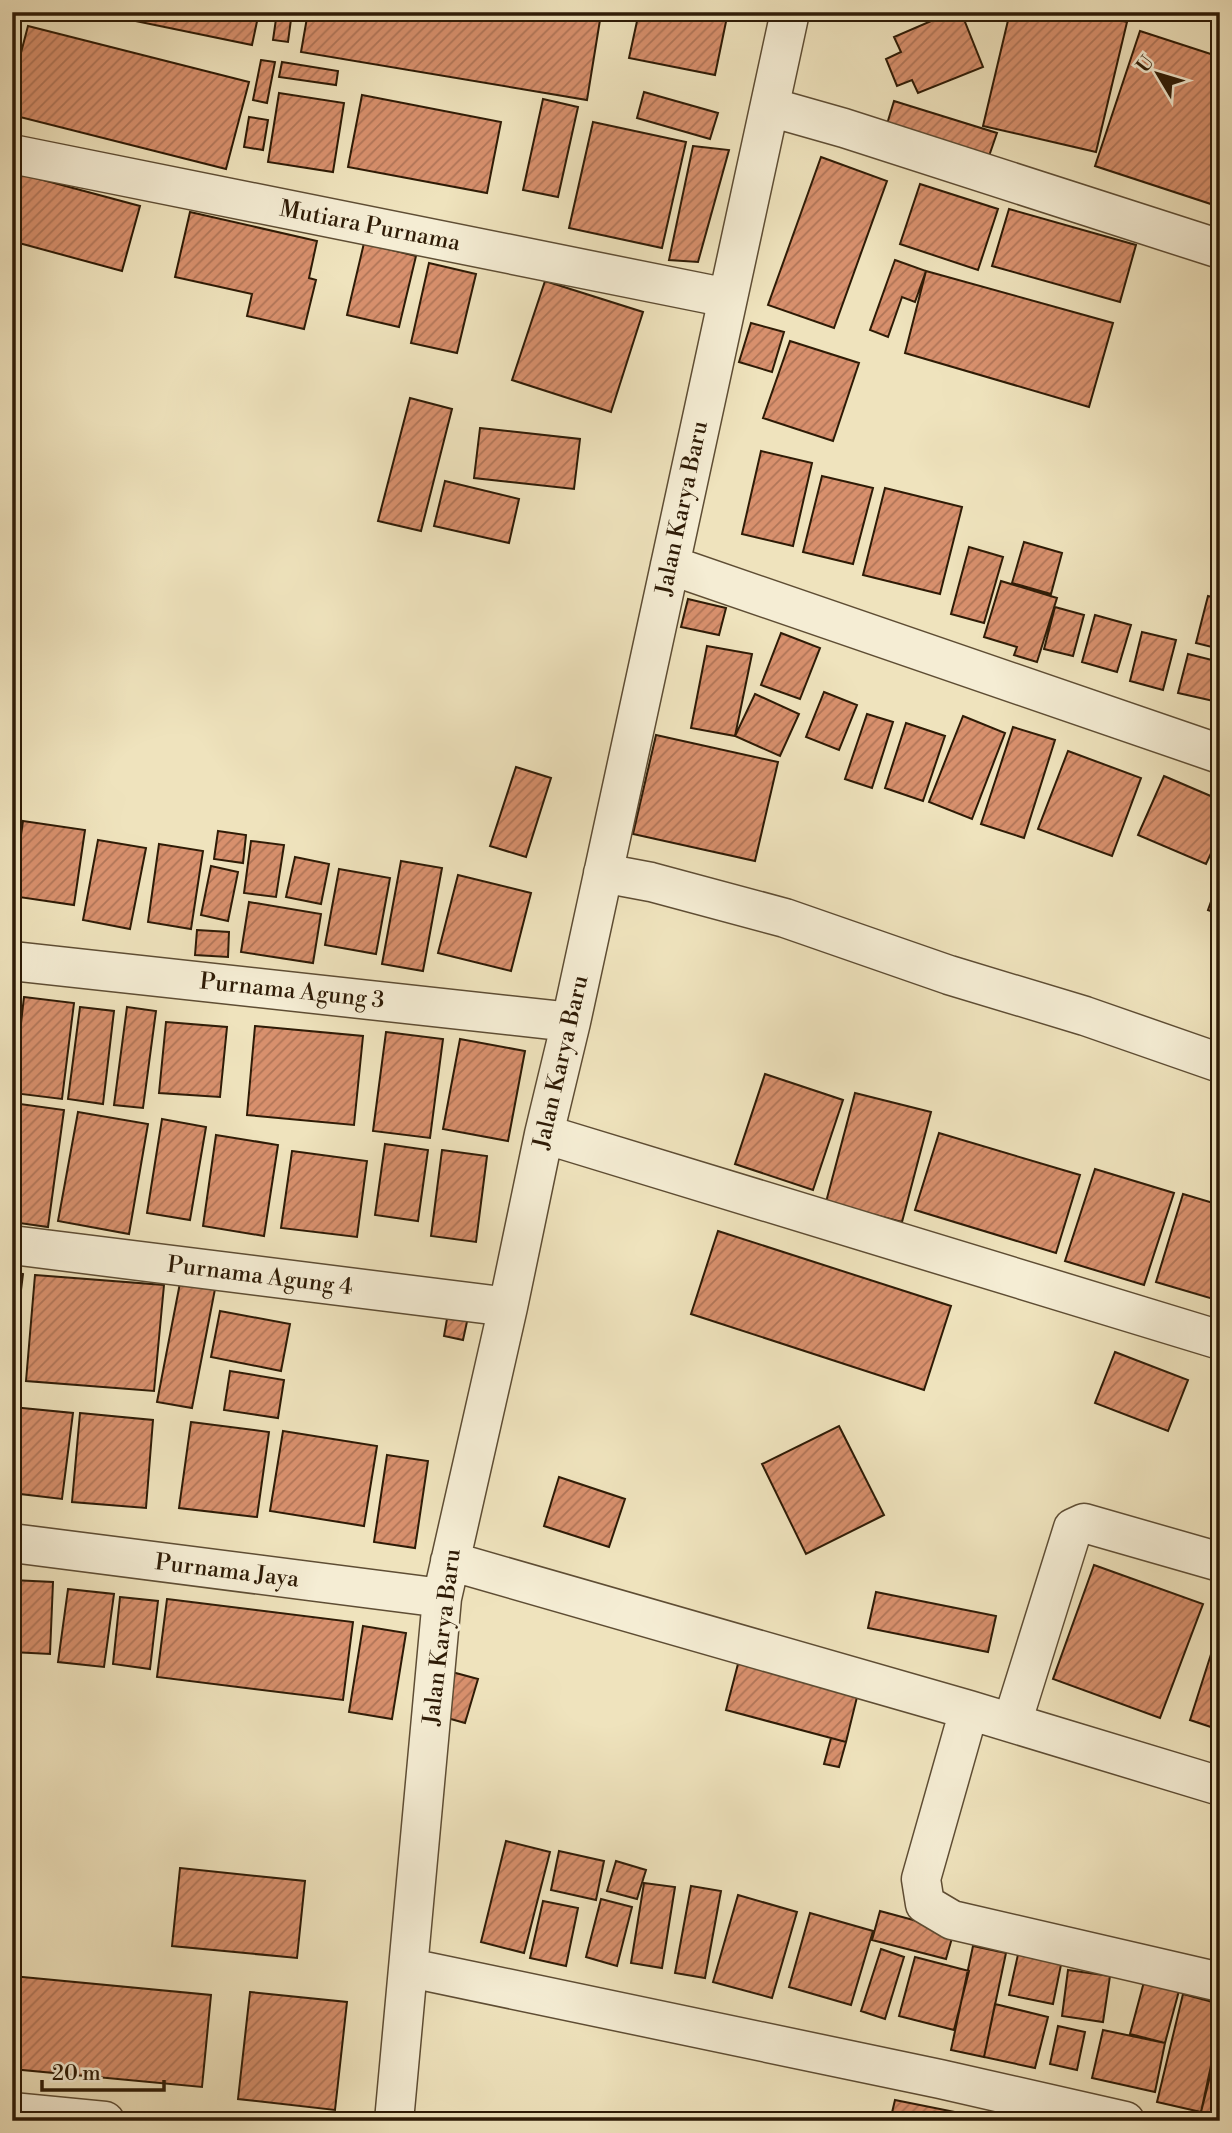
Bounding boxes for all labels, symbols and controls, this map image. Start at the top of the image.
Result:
north arrow [1124,38,1194,108]
text: U [1131,51,1160,77]
street label: Mutiara Purnama [277,195,463,257]
street label: Jalan Karya Baru [650,418,714,599]
street label: Purnama Agung 3 [198,967,386,1015]
street label: Jalan Karya Baru [527,972,595,1153]
street label: Purnama Agung 4 [166,1251,354,1301]
street label: Jalan Karya Baru [417,1547,467,1728]
street label: Purnama Jaya [153,1548,301,1594]
scale bar [42,2049,164,2093]
text: 20 m [52,2061,101,2087]

